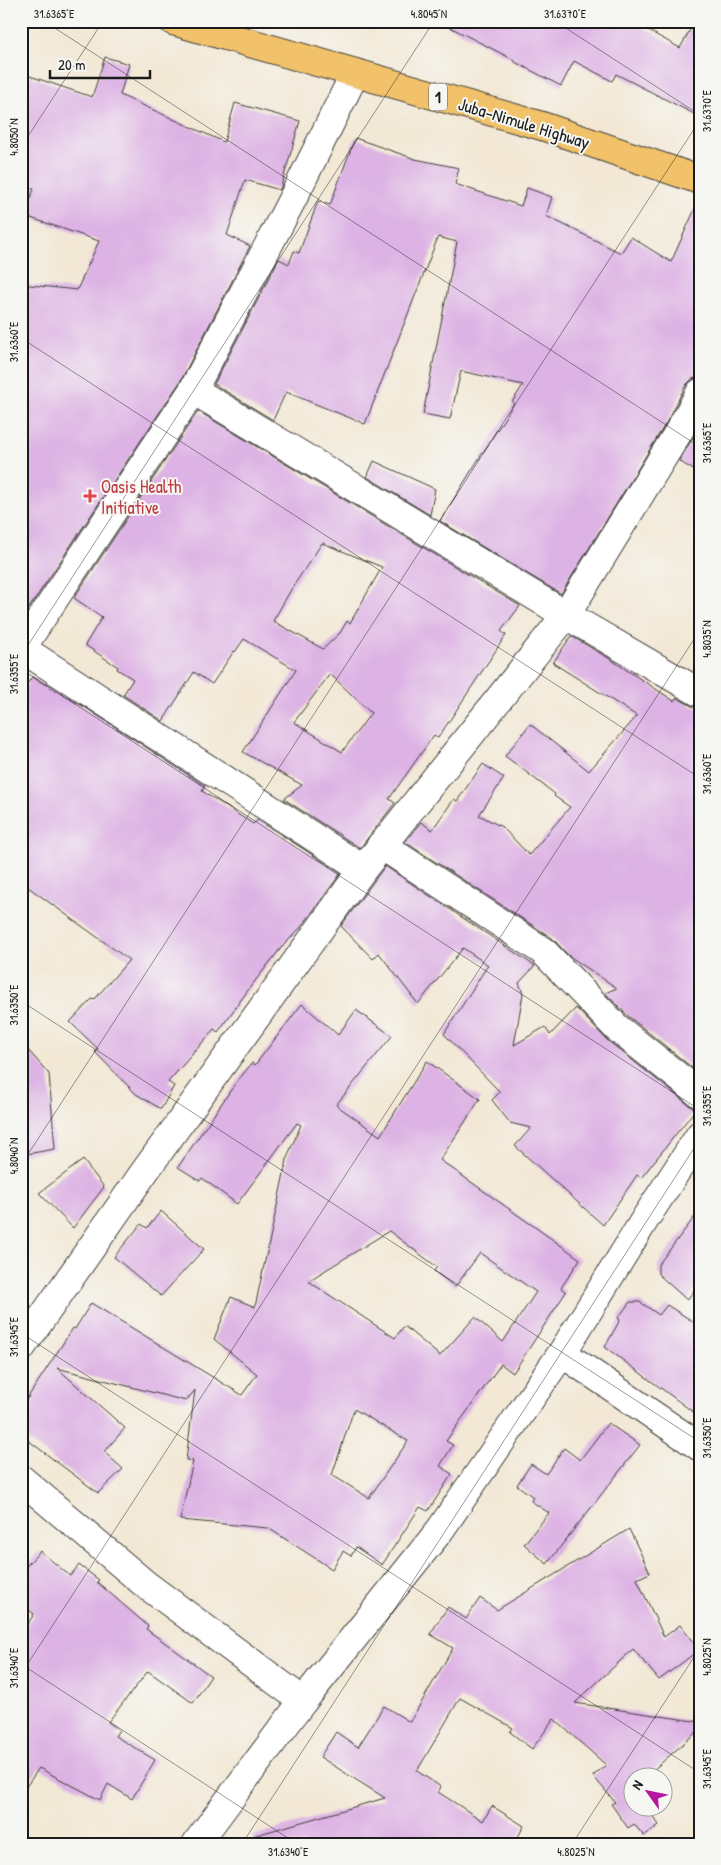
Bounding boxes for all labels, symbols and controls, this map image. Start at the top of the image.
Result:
text: 31.6365°E [34,5,75,22]
text: 4.8045°N [411,5,447,22]
text: 31.6370°E [544,5,587,22]
scale bar [50,48,150,80]
text: 20 m [58,54,85,75]
road number: 1 [429,84,447,110]
text: 31.6370°E [698,89,715,132]
street label: Juba–Nimule Highway [455,91,593,155]
text: 4.8050°N [5,118,22,156]
text: 31.6360°E [5,321,22,362]
text: 31.6365°E [698,422,715,463]
place label: Oasis Health Initiative [101,474,182,520]
marker: Oasis Health Initiative [83,489,97,503]
text: 4.8035°N [698,620,715,658]
text: 31.6355°E [5,653,22,694]
text: 31.6360°E [698,753,715,794]
text: 31.6350°E [5,984,22,1026]
text: 31.6355°E [698,1085,715,1126]
text: 4.8040°N [5,1138,22,1174]
text: 31.6345°E [5,1316,22,1357]
text: 31.6350°E [698,1417,715,1459]
text: 4.8025°N [698,1638,715,1676]
text: 31.6340°E [5,1647,22,1688]
text: 31.6345°E [698,1748,715,1789]
north arrow [624,1768,674,1818]
text: N [627,1776,647,1793]
text: 31.6340°E [268,1843,309,1860]
text: 4.8025°N [557,1843,595,1860]

